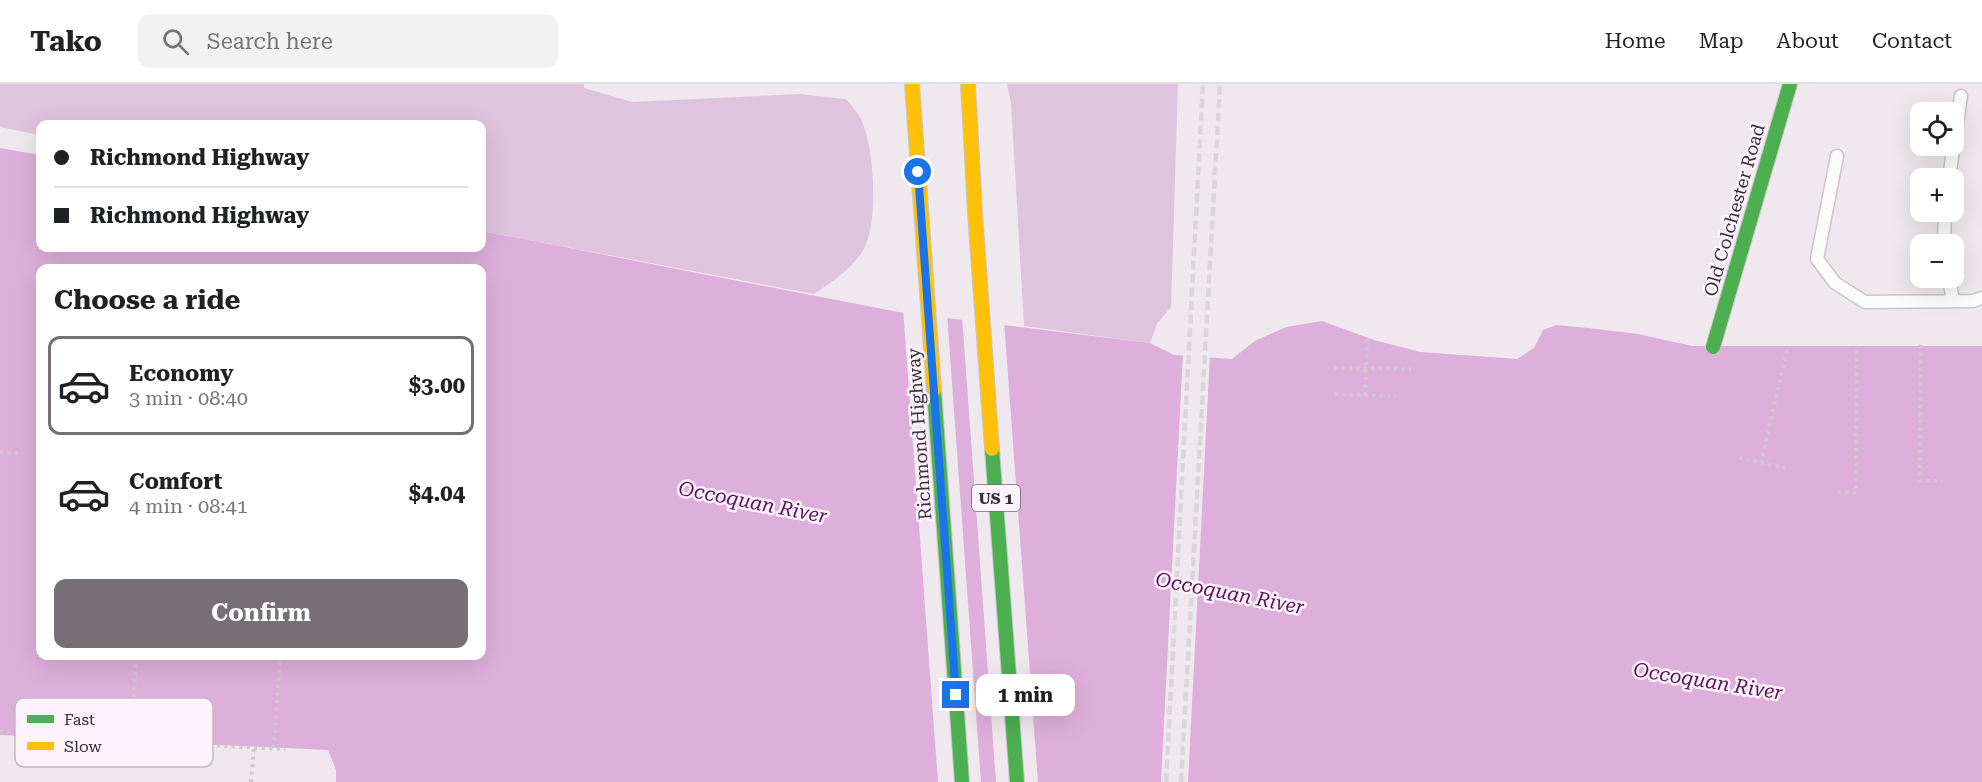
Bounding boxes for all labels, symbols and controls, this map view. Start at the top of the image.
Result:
search box [138,14,558,68]
text: Tako [30,25,102,58]
icon: search [159,25,192,58]
text: Search here [207,29,333,54]
text: Home [1605,29,1666,53]
text: Map [1699,29,1744,53]
text: About [1777,29,1839,53]
text: Contact [1872,29,1952,53]
map controls [1910,102,1964,288]
button: locate [1910,102,1964,156]
street label: Old Colchester Road [1699,121,1769,299]
text: Richmond Highway [90,145,309,170]
route start [904,158,931,185]
button: + [1910,168,1964,222]
text: Richmond Highway [90,203,309,228]
button: − [1910,234,1964,288]
text: Choose a ride [54,284,240,316]
street label: Richmond Highway [902,347,935,521]
icon: car [57,359,111,413]
text: Economy [129,361,233,386]
text: $3.00 [409,373,465,398]
text: 3 min · 08:40 [129,386,248,410]
icon: car [57,467,111,521]
text: Comfort [129,469,222,494]
water label: Occoquan River [677,476,830,528]
text: $4.04 [409,481,465,506]
road number: US 1 [972,485,1020,511]
text: 4 min · 08:41 [129,494,248,518]
water label: Occoquan River [1154,567,1307,619]
button: Confirm [54,579,468,648]
water label: Occoquan River [1632,657,1785,705]
callout: 1 min [977,674,1076,716]
route end [942,681,969,708]
text: 1 min [998,683,1053,707]
legend [15,698,213,767]
text: Fast [64,710,95,729]
text: Slow [64,737,102,756]

